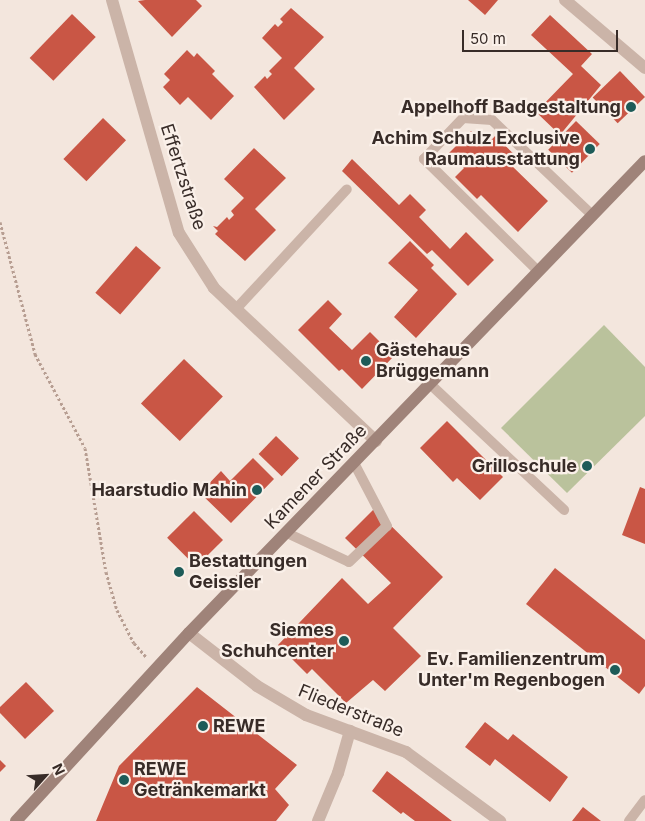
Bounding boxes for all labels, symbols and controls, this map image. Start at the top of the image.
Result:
scale bar [465,20,621,52]
text: 50 m [470,29,506,48]
place label: Appelhoff Badgestaltung [401,96,621,118]
marker: Appelhoff Badgestaltung [625,101,637,113]
street label: Effertzstraße [156,121,210,233]
place label: Achim Schulz Exclusive Raumausstattung [372,128,580,170]
marker: Achim Schulz Exclusive Raumausstattung [584,143,596,155]
place label: Gästehaus Brüggemann [376,340,489,382]
marker: Gästehaus Brüggemann [360,355,372,367]
street label: Kamener Straße [261,420,371,534]
place label: Grilloschule [472,455,577,477]
marker: Grilloschule [581,460,593,472]
place label: Haarstudio Mahin [91,479,247,501]
marker: Haarstudio Mahin [251,484,263,496]
place label: Bestattungen Geissler [189,551,307,594]
marker: Bestattungen Geissler [173,566,185,578]
place label: Siemes Schuhcenter [221,620,334,662]
marker: Siemes Schuhcenter [338,635,350,647]
place label: Ev. Familienzentrum Unter'm Regenbogen [418,649,605,692]
marker: Ev. Familienzentrum Unter'm Regenbogen [609,664,621,676]
street label: Fliederstraße [295,680,407,742]
place label: REWE [213,715,265,737]
marker: REWE [197,720,209,732]
north arrow [20,751,70,801]
place label: REWE Getränkemarkt [134,759,266,802]
text: N [49,761,69,778]
marker: REWE Getränkemarkt [118,774,130,786]

